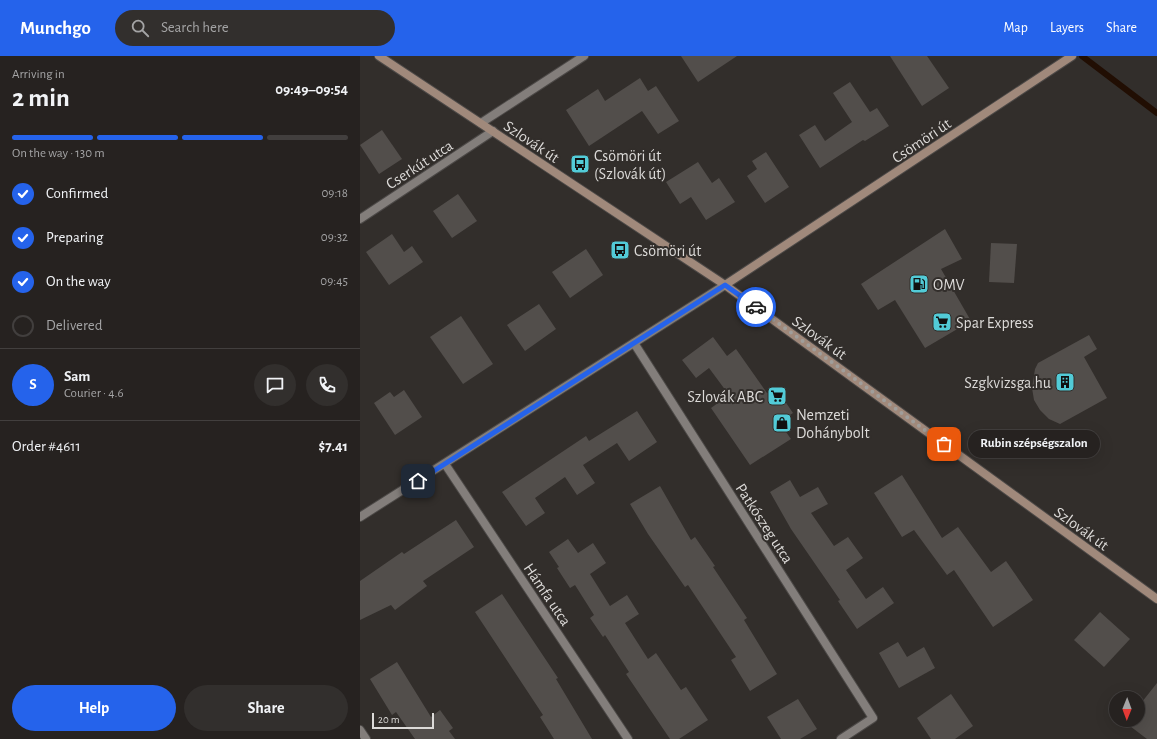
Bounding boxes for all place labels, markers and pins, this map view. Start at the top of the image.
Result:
place label: Csömöri út (Szlovák út) [594,148,666,182]
bus stop icon: Csömöri út (Szlovák út) [569,153,591,175]
bus stop icon: Csömöri út [609,239,631,261]
place label: Csömöri út [634,243,701,259]
fuel station icon: OMV [908,273,930,295]
place label: OMV [933,277,965,293]
supermarket icon: Spar Express [931,311,953,333]
place label: Spar Express [956,315,1034,331]
building icon: Szgkvizsga.hu [1054,371,1076,393]
place label: Szgkvizsga.hu [964,375,1051,391]
supermarket icon: Szlovák ABC [766,385,788,407]
place label: Szlovák ABC [687,389,763,405]
place label: Nemzeti Dohánybolt [796,407,870,442]
shop icon: Nemzeti Dohánybolt [771,412,793,434]
pin [927,427,961,461]
callout: Rubin szépségszalon [968,430,1100,458]
pin [401,464,435,498]

